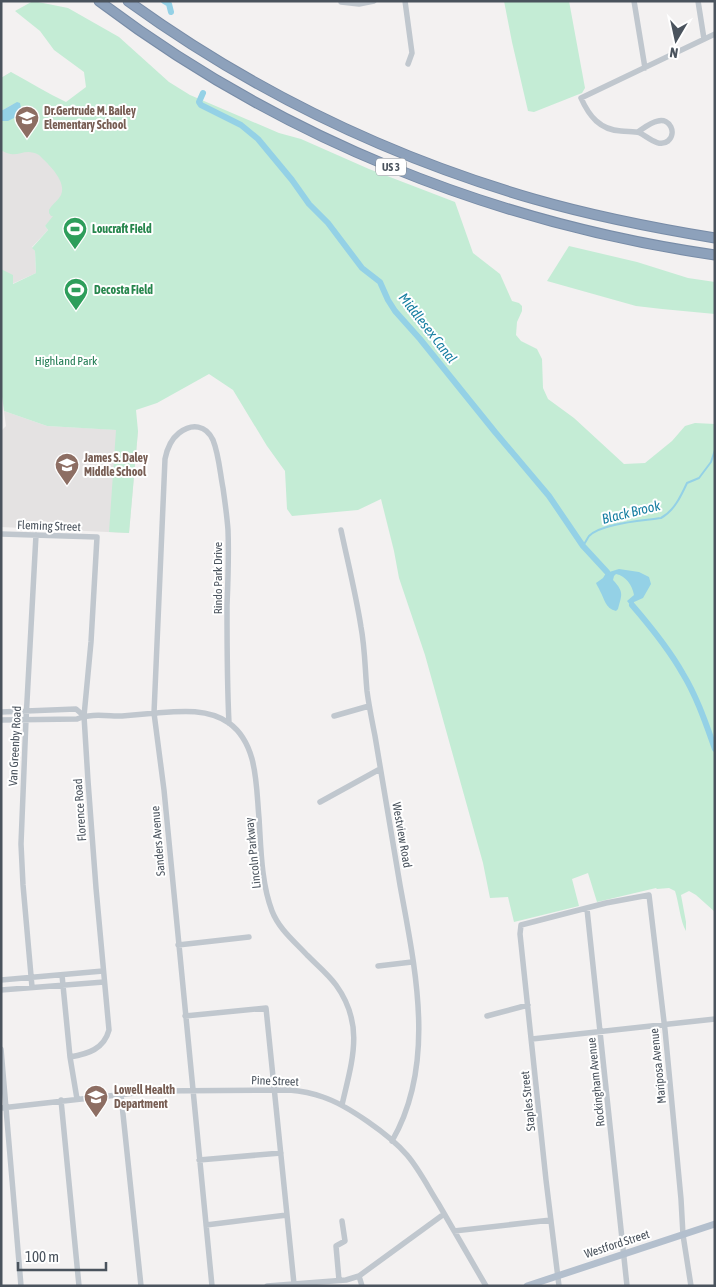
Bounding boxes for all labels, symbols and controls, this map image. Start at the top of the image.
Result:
north arrow [651,15,701,65]
text: N [669,44,679,61]
place label: Dr.Gertrude M. Bailey Elementary School [44,104,136,132]
school or university icon: Dr.Gertrude M. Bailey Elementary School [14,105,40,139]
road number: US 3 [376,158,406,176]
sports icon: Loucraft Field [62,216,88,250]
place label: Loucraft Field [92,222,152,236]
sports icon: Decosta Field [63,277,89,311]
place label: Decosta Field [94,283,153,297]
water label: Middlesex Canal [396,290,460,366]
park label: Highland Park [35,354,98,368]
place label: James S. Daley Middle School [83,451,148,479]
school or university icon: James S. Daley Middle School [54,452,80,486]
water label: Black Brook [600,497,663,527]
street label: Fleming Street [17,518,82,534]
street label: Rindo Park Drive [211,542,225,614]
street label: Van Greenby Road [6,706,24,786]
street label: Florence Road [71,778,89,842]
street label: Westview Road [389,801,415,869]
street label: Sanders Avenue [148,805,168,877]
street label: Lincoln Parkway [242,817,264,889]
street label: Mariposa Avenue [647,1028,669,1104]
street label: Rockingham Avenue [584,1037,608,1127]
street label: Staples Street [518,1070,538,1132]
street label: Pine Street [251,1073,300,1089]
place label: Lowell Health Department [114,1083,175,1111]
school or university icon: Lowell Health Department [83,1084,109,1118]
street label: Westford Street [583,1227,652,1261]
scale bar [18,1240,105,1272]
text: 100 m [25,1248,59,1265]

